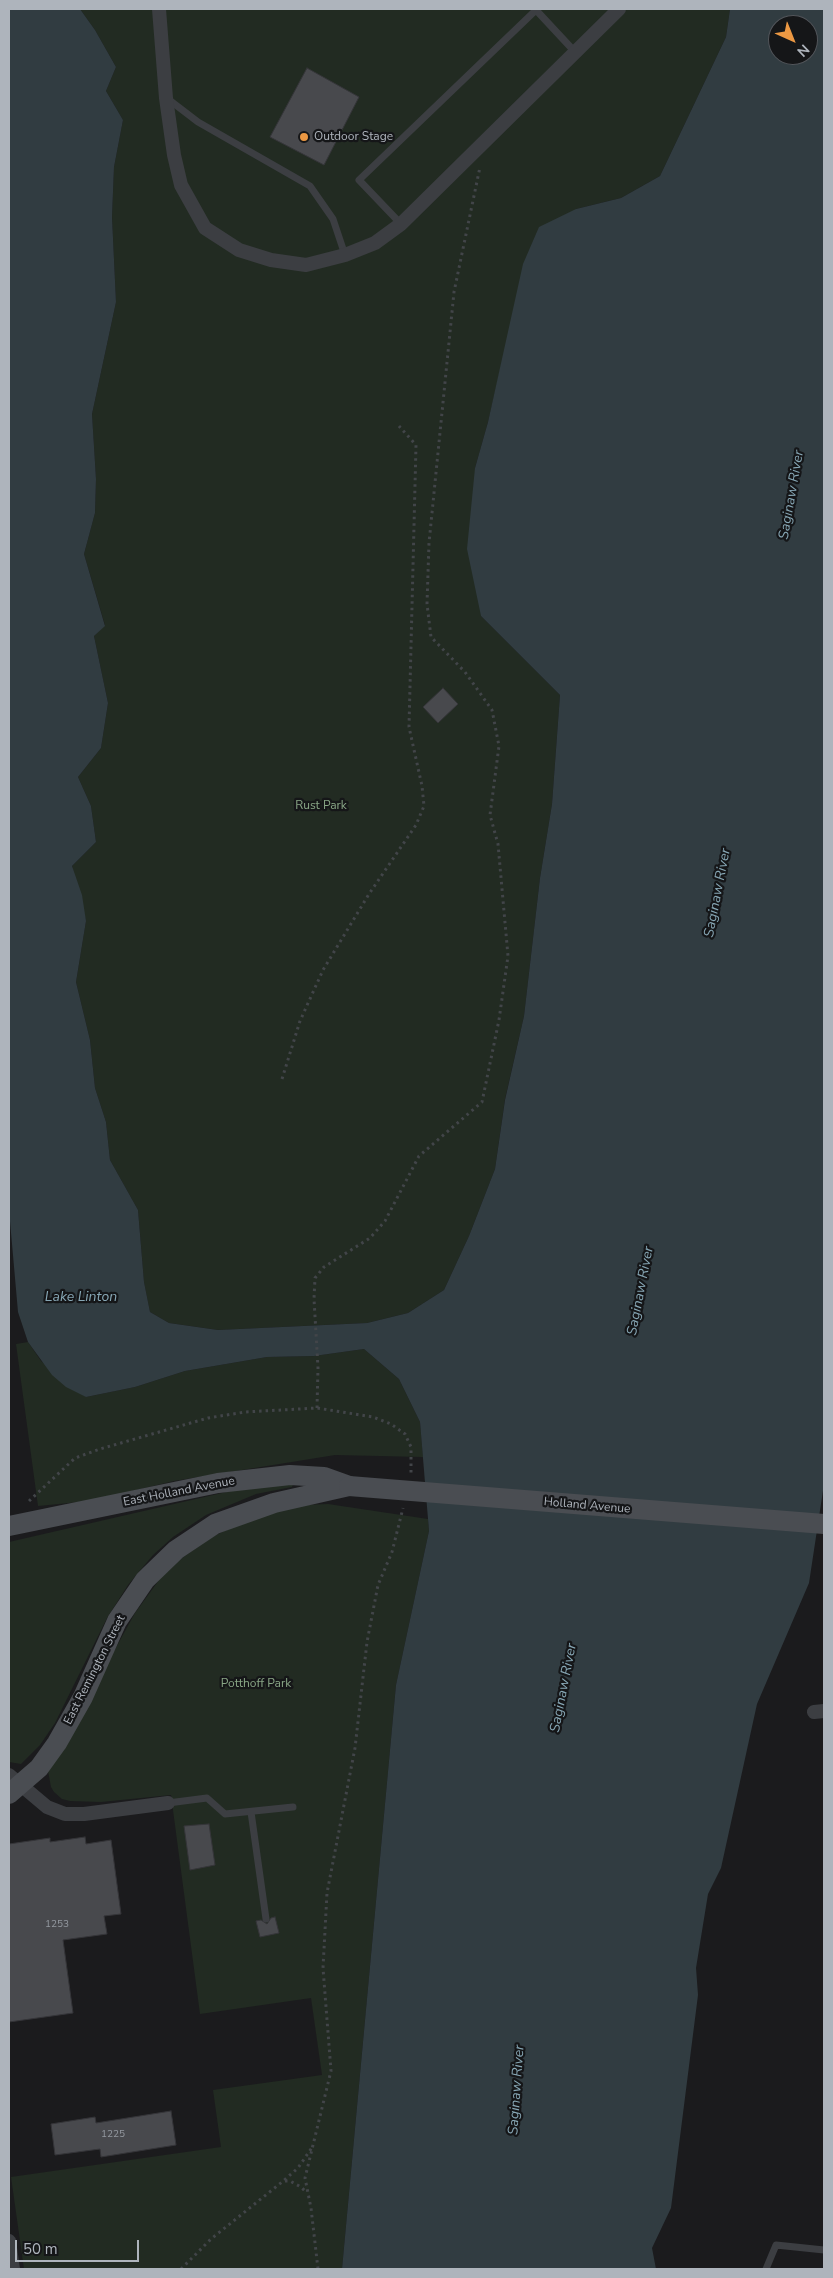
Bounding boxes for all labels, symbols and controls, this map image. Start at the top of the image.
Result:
north arrow [768,15,818,65]
text: N [793,40,813,61]
place label: Outdoor Stage [314,130,393,144]
marker: Outdoor Stage [298,131,310,143]
water label: Saginaw River [776,449,808,541]
park label: Rust Park [295,799,347,813]
water label: Saginaw River [701,847,735,939]
water label: Saginaw River [624,1245,658,1337]
water label: Lake Linton [45,1290,117,1306]
street label: East Holland Avenue [122,1474,236,1510]
street label: Holland Avenue [543,1495,631,1517]
street label: East Remington Street [61,1613,129,1727]
water label: Saginaw River [547,1642,581,1734]
park label: Potthoff Park [221,1677,291,1691]
house number: 1253 [45,1919,69,1931]
water label: Saginaw River [505,2044,529,2136]
house number: 1225 [101,2129,125,2141]
scale bar [18,2230,141,2262]
text: 50 m [23,2239,58,2259]

